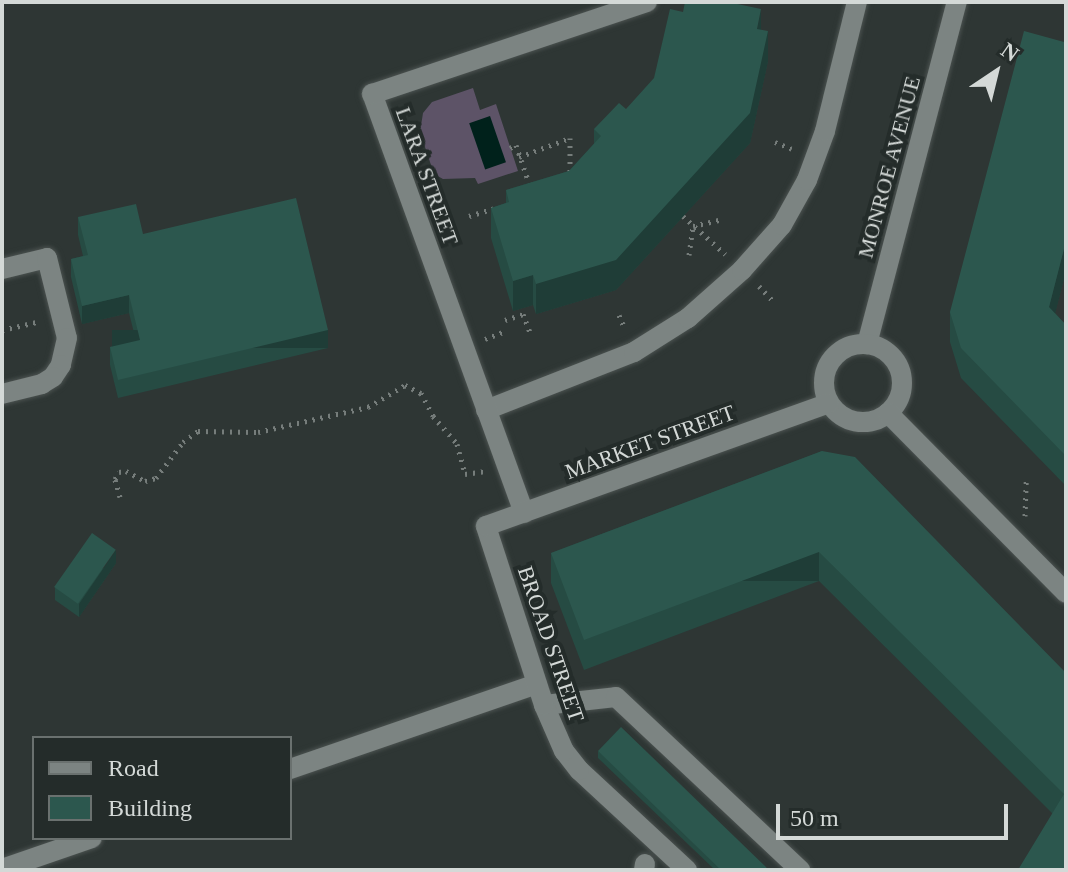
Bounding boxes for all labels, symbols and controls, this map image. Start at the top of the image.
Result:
north arrow [956,32,1036,112]
text: N [996,37,1024,67]
street label: MONROE AVENUE [852,73,926,261]
street label: LARA STREET [390,103,464,249]
street label: MARKET STREET [561,399,739,485]
street label: BROAD STREET [512,563,590,725]
legend [32,736,292,840]
text: Road [108,755,159,781]
scale bar [780,788,1012,838]
text: Building [108,795,192,821]
text: 50 m [790,805,839,831]

